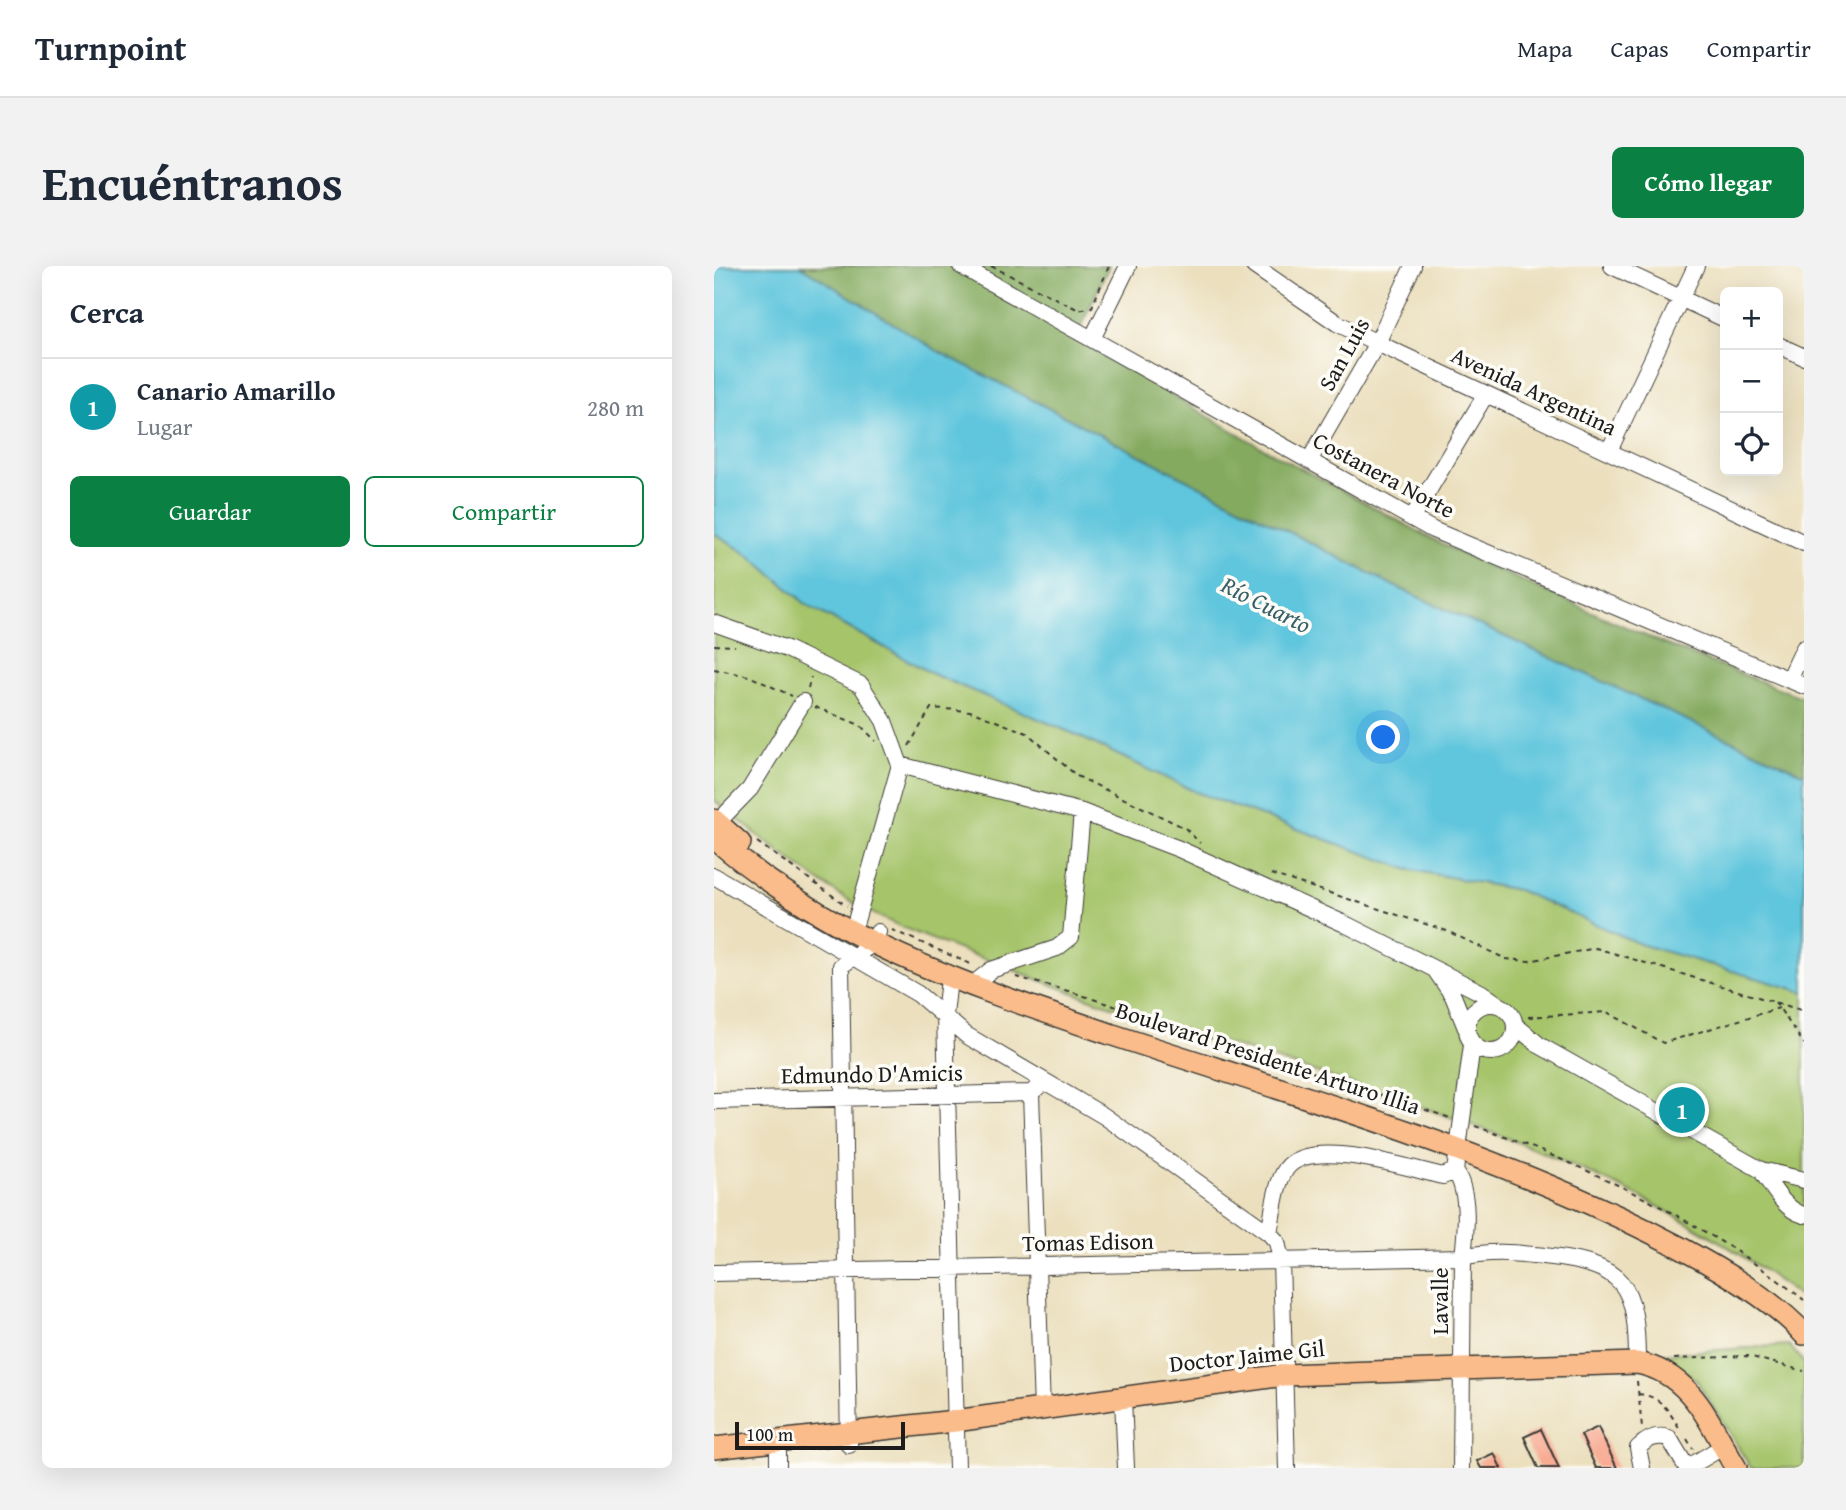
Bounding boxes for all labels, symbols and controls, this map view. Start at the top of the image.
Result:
text: Turnpoint [35,24,187,72]
text: Mapa [1517,31,1573,66]
text: Capas [1611,31,1669,66]
text: Compartir [1707,31,1811,66]
text: Encuéntranos [42,146,343,218]
button: Cómo llegar [1612,147,1804,218]
map controls [1720,287,1783,476]
button: + [1720,287,1783,350]
text: Cerca [70,290,144,334]
street label: San Luis [1310,311,1377,396]
street label: Avenida Argentina [1446,338,1622,443]
button: − [1720,350,1783,413]
text: Canario Amarillo [137,371,336,410]
text: 1 [87,391,99,424]
text: 280 m [587,391,644,424]
text: Lugar [137,410,192,443]
button: locate [1720,413,1783,476]
street label: Costanera Norte [1307,423,1461,526]
button: Guardar [70,476,350,547]
button: Compartir [364,476,644,547]
water label: Río Cuarto [1215,567,1317,642]
your location [1366,720,1400,754]
street label: Boulevard Presidente Arturo Illia [1112,993,1425,1122]
street label: Edmundo D'Amicis [781,1055,963,1092]
pin: 1 [1659,1084,1705,1136]
street label: Tomas Edison [1022,1224,1154,1259]
street label: Lavalle [1423,1267,1456,1335]
street label: Doctor Jaime Gil [1168,1331,1326,1380]
scale bar [735,1419,905,1451]
text: 100 m [746,1420,793,1448]

